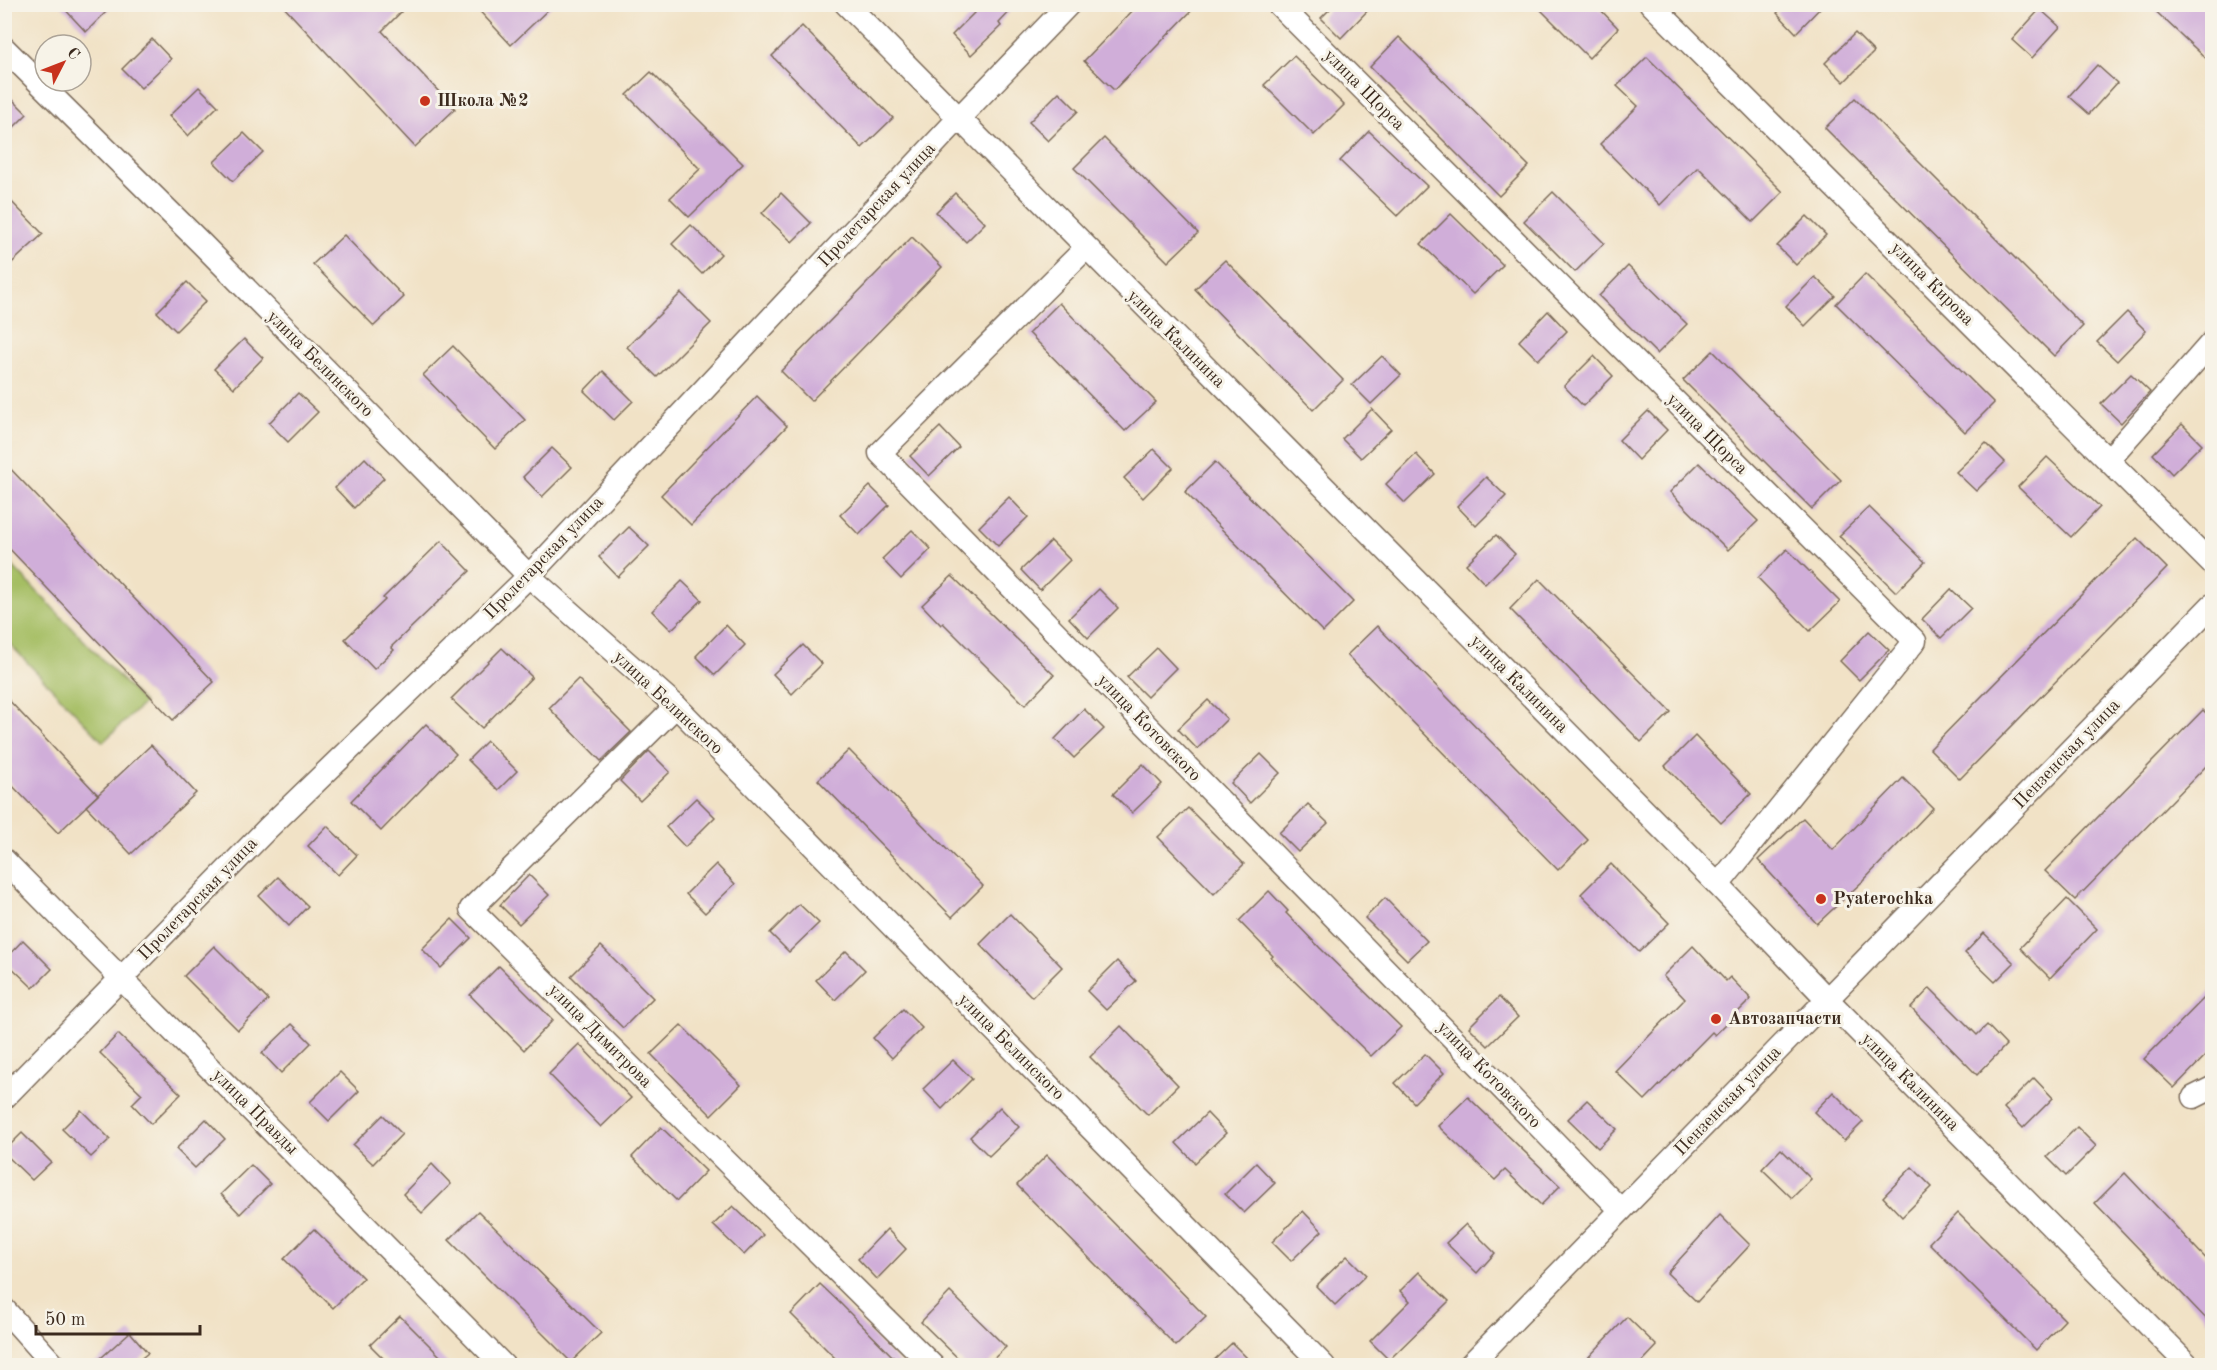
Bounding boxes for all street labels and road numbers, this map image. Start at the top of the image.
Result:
street label: улица Щорса [1320,46,1408,134]
street label: Пролетарская улица [815,139,939,271]
street label: улица Кирова [1887,239,1977,329]
street label: улица Калинина [1124,287,1228,391]
street label: улица Белинского [263,307,377,421]
street label: улица Щорса [1663,390,1751,478]
street label: Пролетарская улица [481,493,607,623]
street label: улица Калинина [1467,632,1571,736]
street label: улица Белинского [610,648,726,758]
street label: улица Котовского [1094,671,1204,785]
street label: Пензенская улица [2010,696,2124,812]
street label: Пролетарская улица [135,834,261,964]
street label: улица Димитрова [545,981,655,1091]
street label: улица Белинского [954,990,1068,1104]
street label: улица Котовского [1434,1018,1544,1132]
street label: улица Калинина [1858,1030,1962,1134]
street label: Пензенская улица [1671,1043,1785,1159]
street label: улица Правды [209,1066,301,1158]

